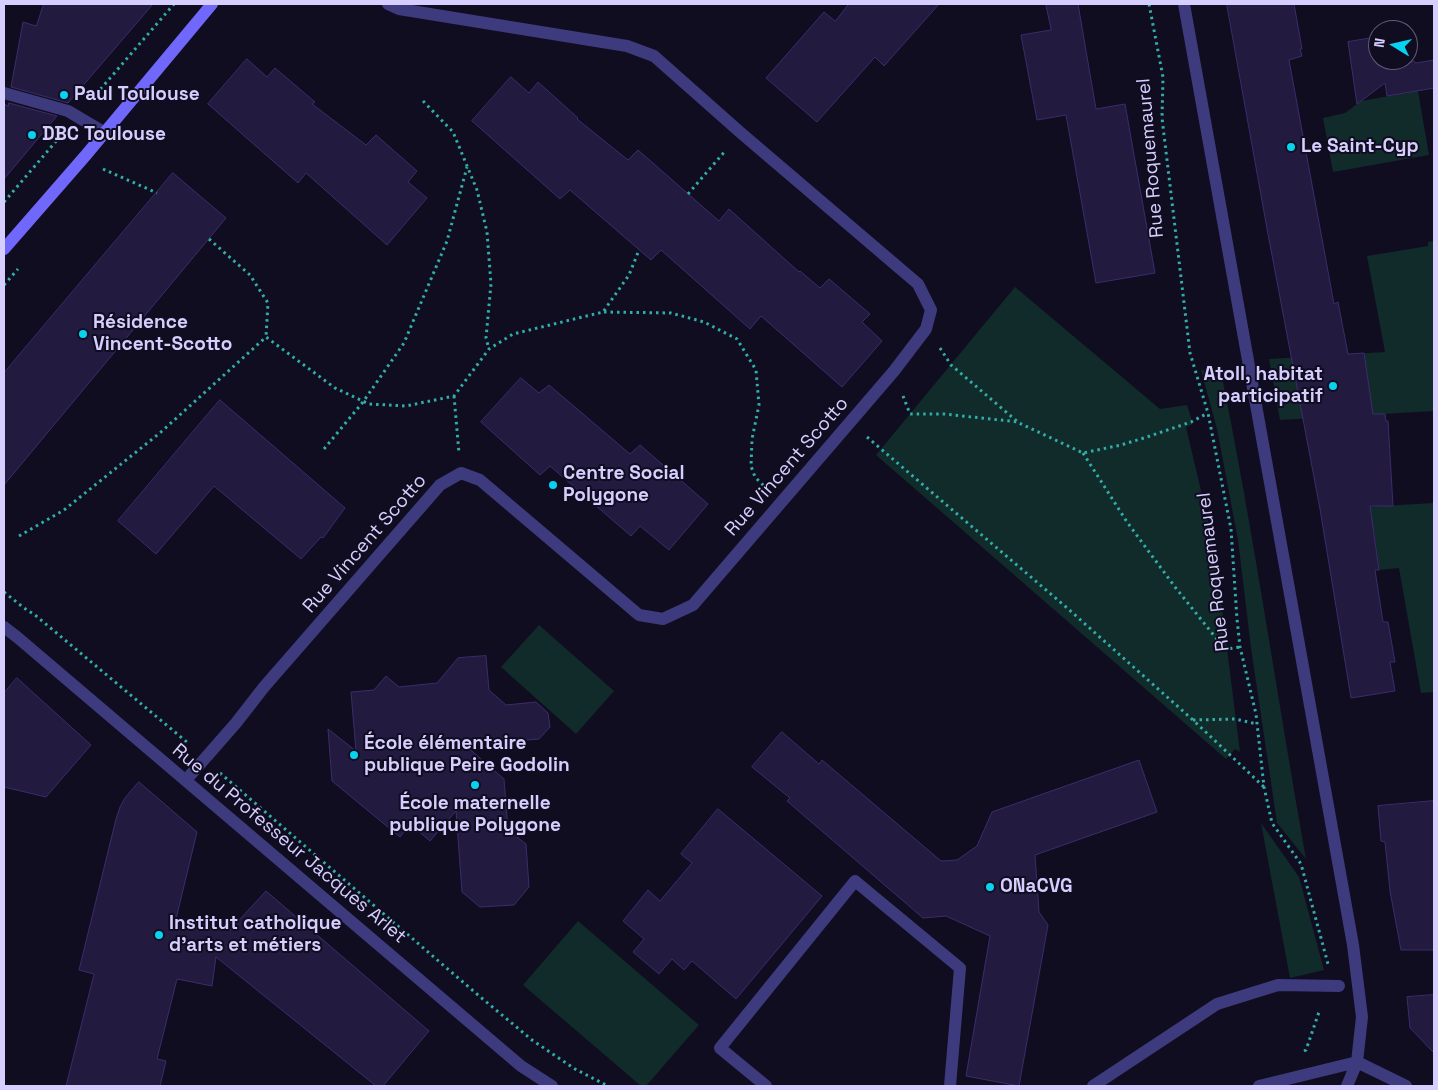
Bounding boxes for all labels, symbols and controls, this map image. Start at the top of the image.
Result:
north arrow [1368,20,1418,70]
text: N [1370,37,1389,49]
street label: Rue Roquemaurel [1133,77,1169,239]
place label: Paul Toulouse [74,84,200,106]
marker: Paul Toulouse [58,89,70,101]
place label: DBC Toulouse [42,124,166,146]
marker: DBC Toulouse [26,129,38,141]
place label: Le Saint-Cyp [1301,136,1419,158]
marker: Le Saint-Cyp [1285,141,1297,153]
place label: Résidence Vincent-Scotto [93,312,232,356]
marker: Résidence Vincent-Scotto [77,328,89,340]
place label: Atoll, habitat participatif [1203,364,1323,408]
marker: Atoll, habitat participatif [1327,380,1339,392]
street label: Rue Vincent Scotto [720,393,854,541]
place label: Centre Social Polygone [563,463,685,507]
street label: Rue Vincent Scotto [298,470,432,618]
marker: Centre Social Polygone [547,479,559,491]
street label: Rue Roquemaurel [1193,491,1235,653]
place label: École élémentaire publique Peire Godolin [364,733,570,777]
street label: Rue du Professeur Jacques Arlet [167,739,411,949]
marker: École élémentaire publique Peire Godolin [348,749,360,761]
marker: École maternelle publique Polygone [469,779,481,791]
place label: École maternelle publique Polygone [389,793,561,837]
place label: ONaCVG [1000,876,1073,898]
marker: ONaCVG [984,881,996,893]
place label: Institut catholique d'arts et métiers [169,913,341,957]
marker: Institut catholique d'arts et métiers [153,929,165,941]

